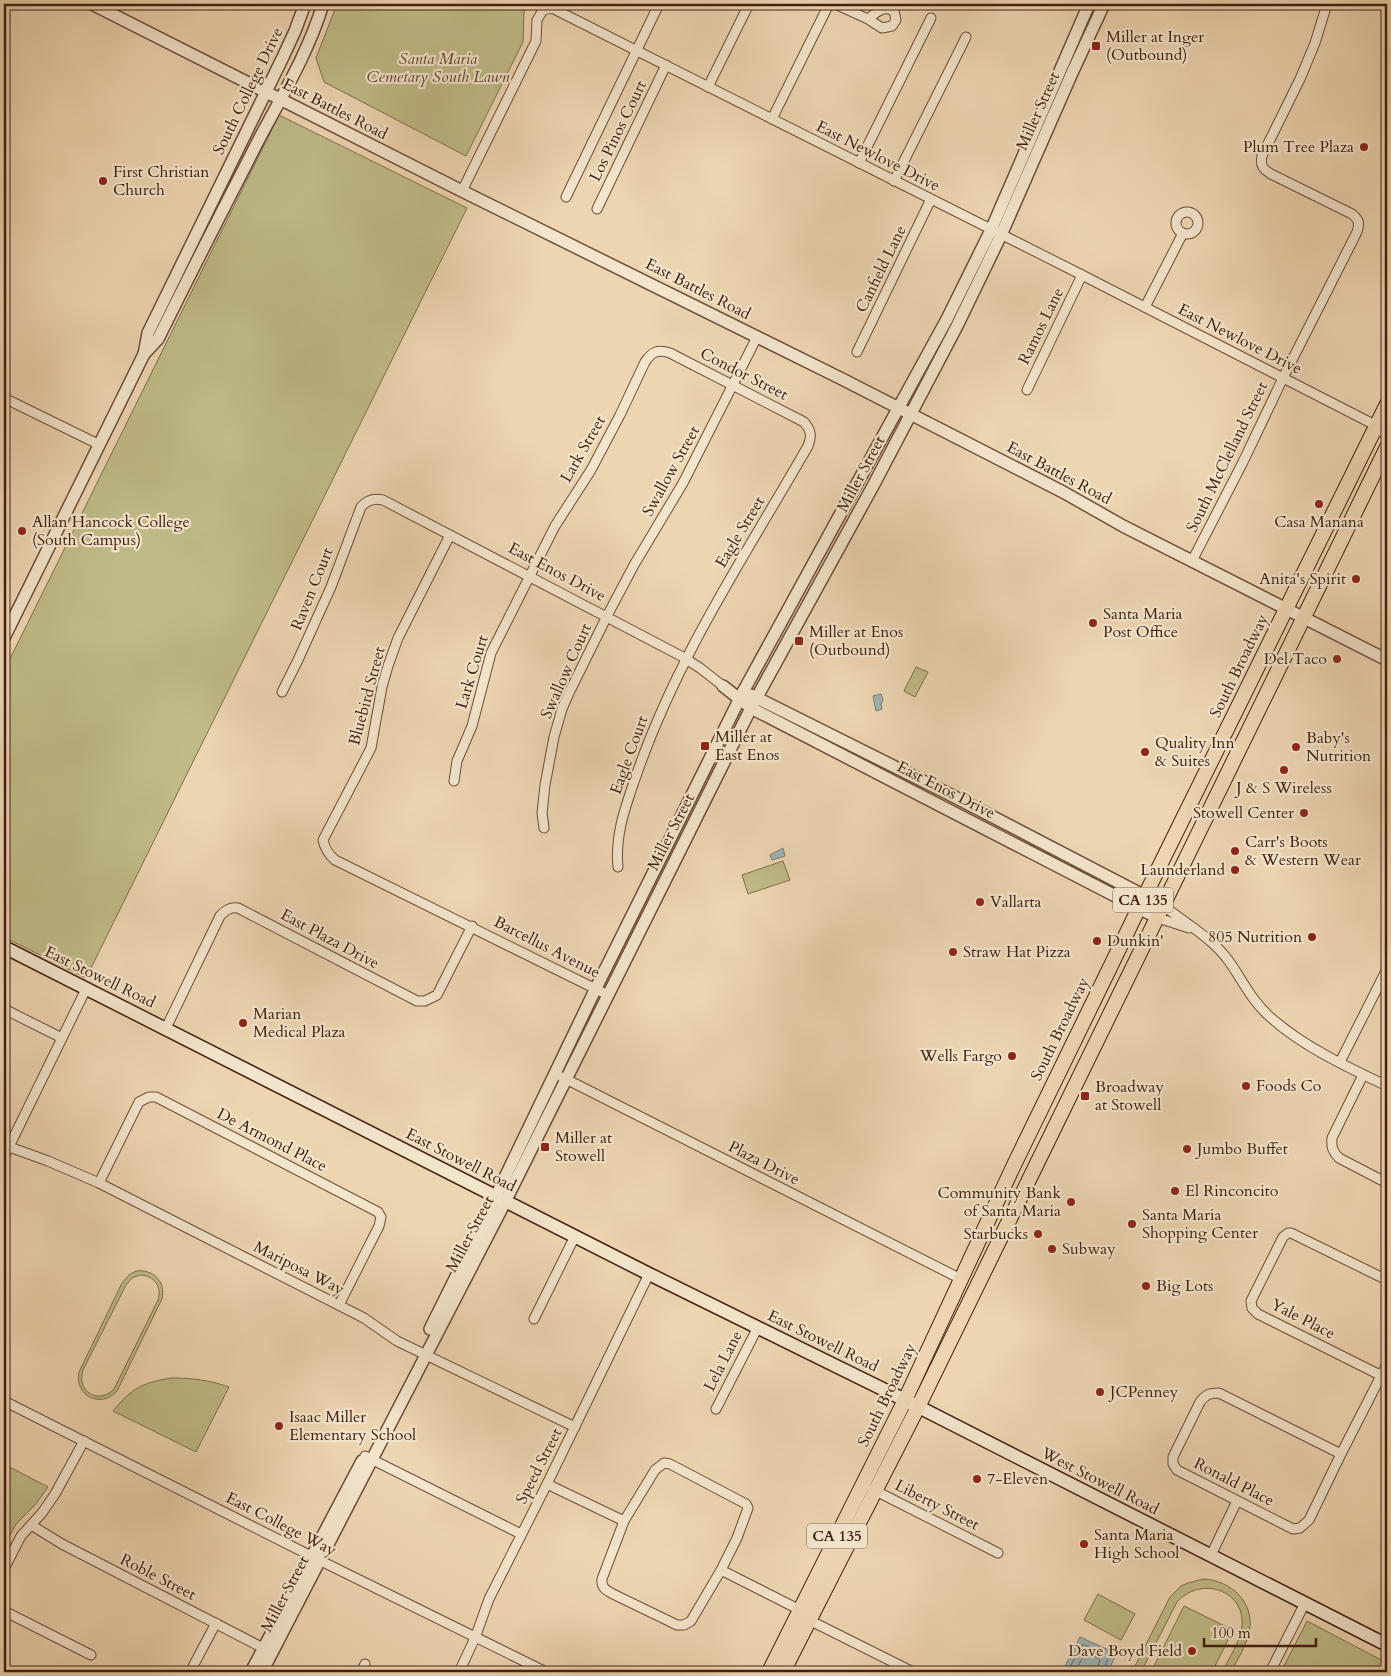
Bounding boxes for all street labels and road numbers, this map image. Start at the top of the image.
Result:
street label: South College Drive [208,24,288,158]
street label: Miller Street [1011,68,1065,154]
street label: East Battles Road [279,73,392,145]
street label: Los Pinos Court [584,77,652,185]
street label: East Newlove Drive [812,115,944,197]
street label: Canfield Lane [850,222,912,316]
street label: East Battles Road [642,253,755,325]
street label: Ramos Lane [1013,284,1069,368]
street label: East Newlove Drive [1174,298,1306,380]
street label: Condor Street [696,342,792,406]
street label: South McClelland Street [1181,378,1273,536]
street label: Lark Street [555,412,611,486]
street label: Swallow Street [637,422,705,520]
street label: Miller Street [832,432,890,516]
street label: East Battles Road [1003,436,1116,510]
street label: Eagle Street [710,492,770,572]
street label: East Enos Drive [504,537,610,607]
street label: Raven Court [285,544,339,634]
street label: South Broadway [1204,610,1274,721]
street label: Swallow Court [535,620,597,722]
street label: Lark Court [450,633,494,711]
street label: Bluebird Street [343,644,391,748]
street label: Eagle Court [605,713,653,797]
street label: East Enos Drive [893,756,999,824]
street label: Miller Street [642,790,700,874]
road number: CA 135 [1113,888,1173,912]
street label: East Plaza Drive [277,904,383,974]
street label: Barcellus Avenue [490,911,604,983]
street label: East Stowell Road [41,941,160,1014]
street label: South Broadway [1025,973,1095,1084]
street label: De Armond Place [213,1103,331,1177]
street label: East Stowell Road [402,1123,520,1197]
street label: Plaza Drive [724,1136,804,1190]
street label: Miller Street [441,1192,499,1276]
street label: Mariposa Way [250,1236,349,1301]
street label: Yale Place [1267,1293,1339,1345]
street label: East Stowell Road [764,1305,883,1378]
street label: Lela Lane [698,1327,748,1395]
street label: South Broadway [852,1339,922,1450]
street label: Speed Street [511,1424,567,1508]
street label: West Stowell Road [1037,1441,1163,1520]
street label: Ronald Place [1190,1452,1278,1512]
street label: Liberty Street [891,1474,983,1536]
street label: East College Way [222,1487,341,1562]
road number: CA 135 [807,1524,867,1548]
street label: Roble Street [116,1548,200,1606]
street label: Miller Street [256,1552,314,1636]

